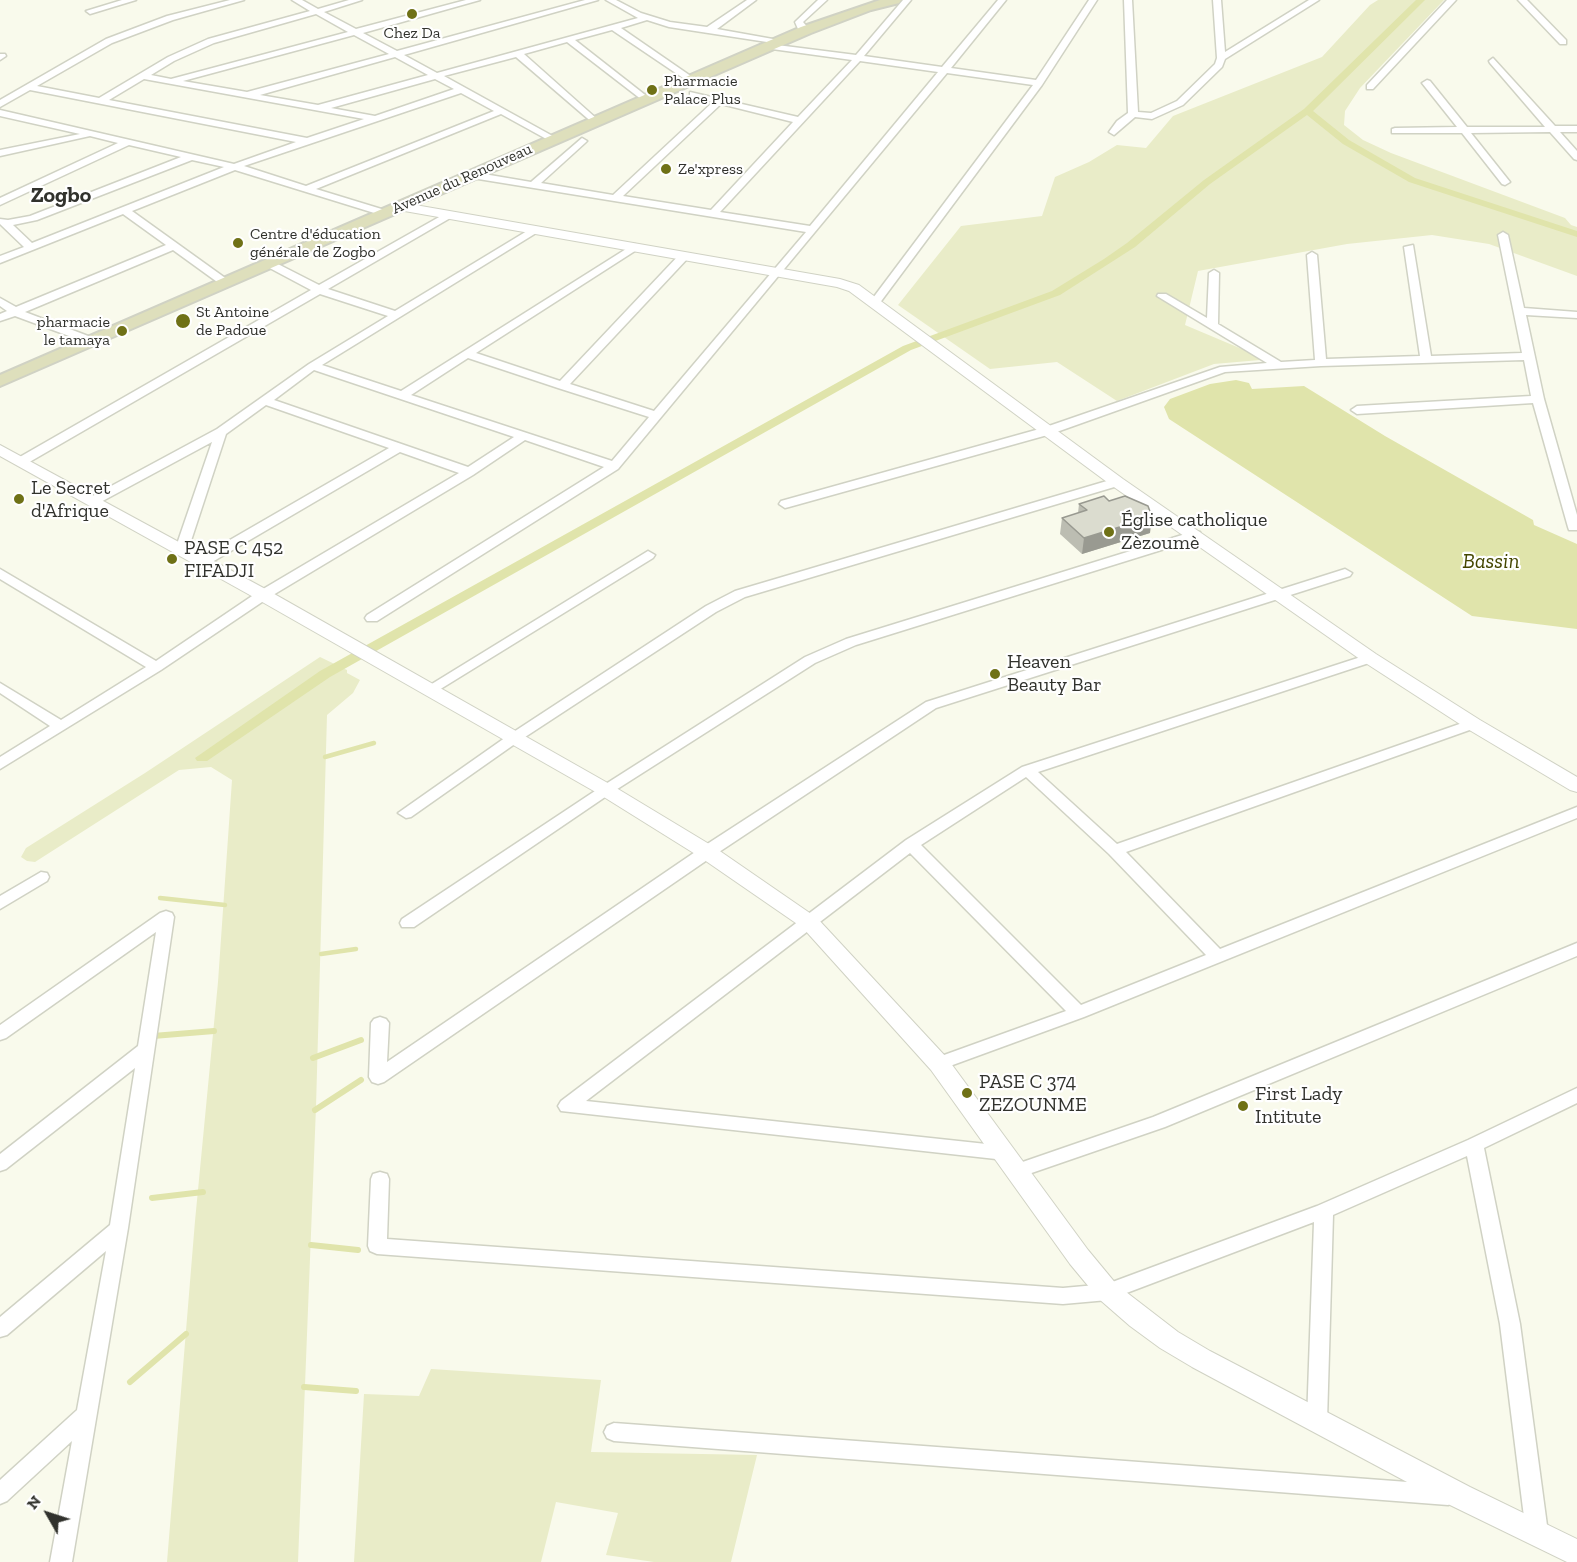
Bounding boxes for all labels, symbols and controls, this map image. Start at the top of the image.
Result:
marker: Chez Da [405,7,419,21]
place label: Chez Da [384,23,440,43]
place label: Pharmacie Palace Plus [664,71,741,109]
marker: Pharmacie Palace Plus [645,83,659,97]
street label: Avenue du Renouveau [389,139,535,219]
place label: Ze'xpress [678,159,743,179]
marker: Ze'xpress [659,162,673,176]
district label: Zogbo [31,183,91,209]
place label: Centre d'éducation générale de Zogbo [250,224,381,262]
marker: Centre d'éducation générale de Zogbo [231,236,245,250]
place label: St Antoine de Padoue [196,302,269,340]
place label: pharmacie le tamaya [37,312,110,350]
marker: St Antoine de Padoue [174,312,192,330]
marker: pharmacie le tamaya [115,324,129,338]
place label: Le Secret d'Afrique [31,476,110,523]
marker: Le Secret d'Afrique [12,492,26,506]
place label: Église catholique Zèzoumè [1121,508,1267,555]
marker: Église catholique Zèzoumè [1102,525,1116,539]
place label: PASE C 452 FIFADJI [184,536,283,583]
water label: Bassin [1463,549,1519,575]
marker: PASE C 452 FIFADJI [165,552,179,566]
place label: Heaven Beauty Bar [1007,650,1102,697]
marker: Heaven Beauty Bar [988,667,1002,681]
place label: PASE C 374 ZEZOUNME [979,1070,1087,1117]
place label: First Lady Intitute [1255,1082,1342,1129]
marker: PASE C 374 ZEZOUNME [960,1086,974,1100]
marker: First Lady Intitute [1236,1099,1250,1113]
north arrow [18,1484,78,1544]
text: N [22,1492,45,1513]

